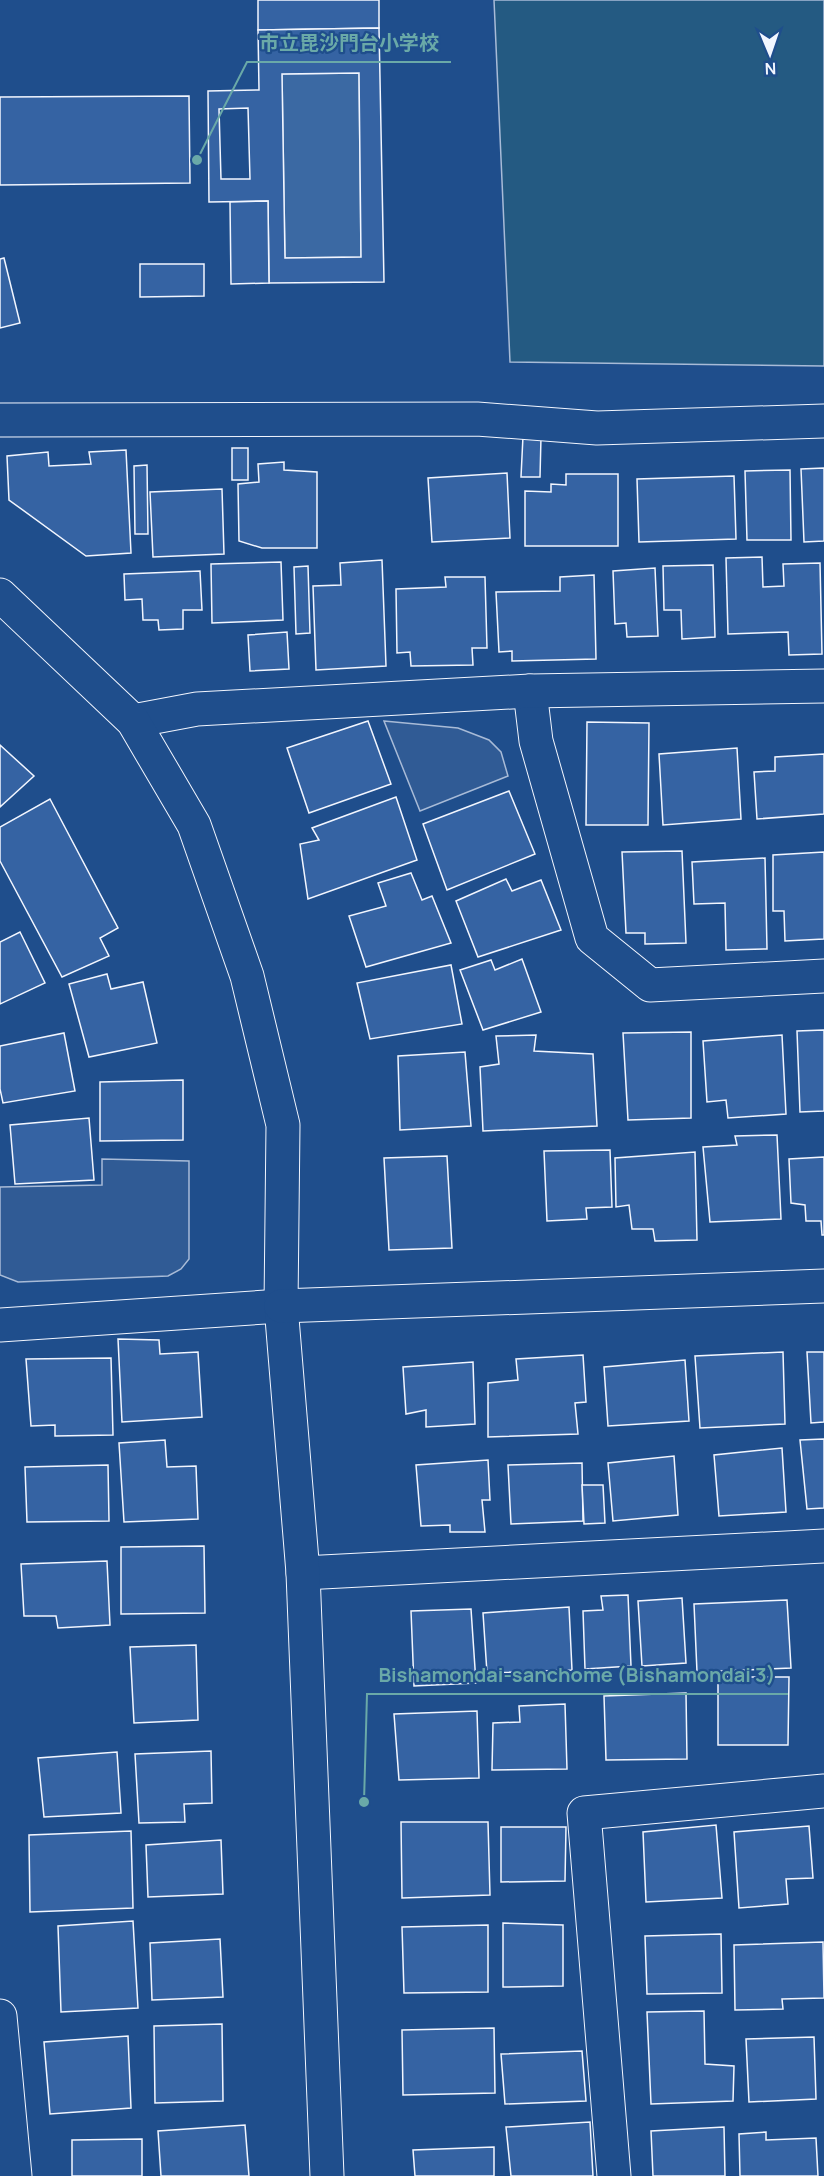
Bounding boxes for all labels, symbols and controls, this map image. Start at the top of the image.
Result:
callout: 市立毘沙門台小学校 [247,24,451,62]
north arrow [740,24,800,84]
text: 市立毘沙門台小学校 [259,29,439,56]
text: N [764,58,777,80]
callout: Bishamondai-sanchome (Bishamondai 3) [367,1656,788,1694]
text: Bishamondai-sanchome (Bishamondai 3) [378,1661,776,1688]

